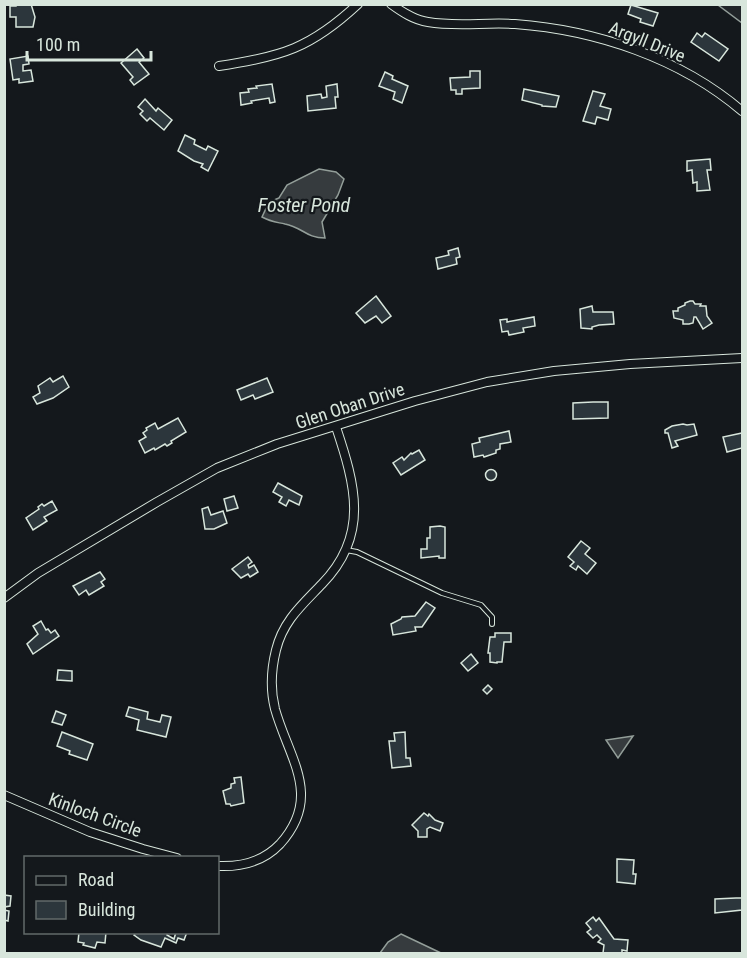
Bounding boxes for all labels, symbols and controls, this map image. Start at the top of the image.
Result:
street label: Argyll Drive [606,17,688,66]
scale bar [27,24,152,62]
text: 100 m [36,34,80,55]
water label: Foster Pond [258,193,351,217]
street label: Glen Oban Drive [293,378,407,433]
street label: Kinloch Circle [46,788,145,841]
legend [24,856,219,934]
text: Road [78,869,114,890]
text: Building [78,899,135,920]

